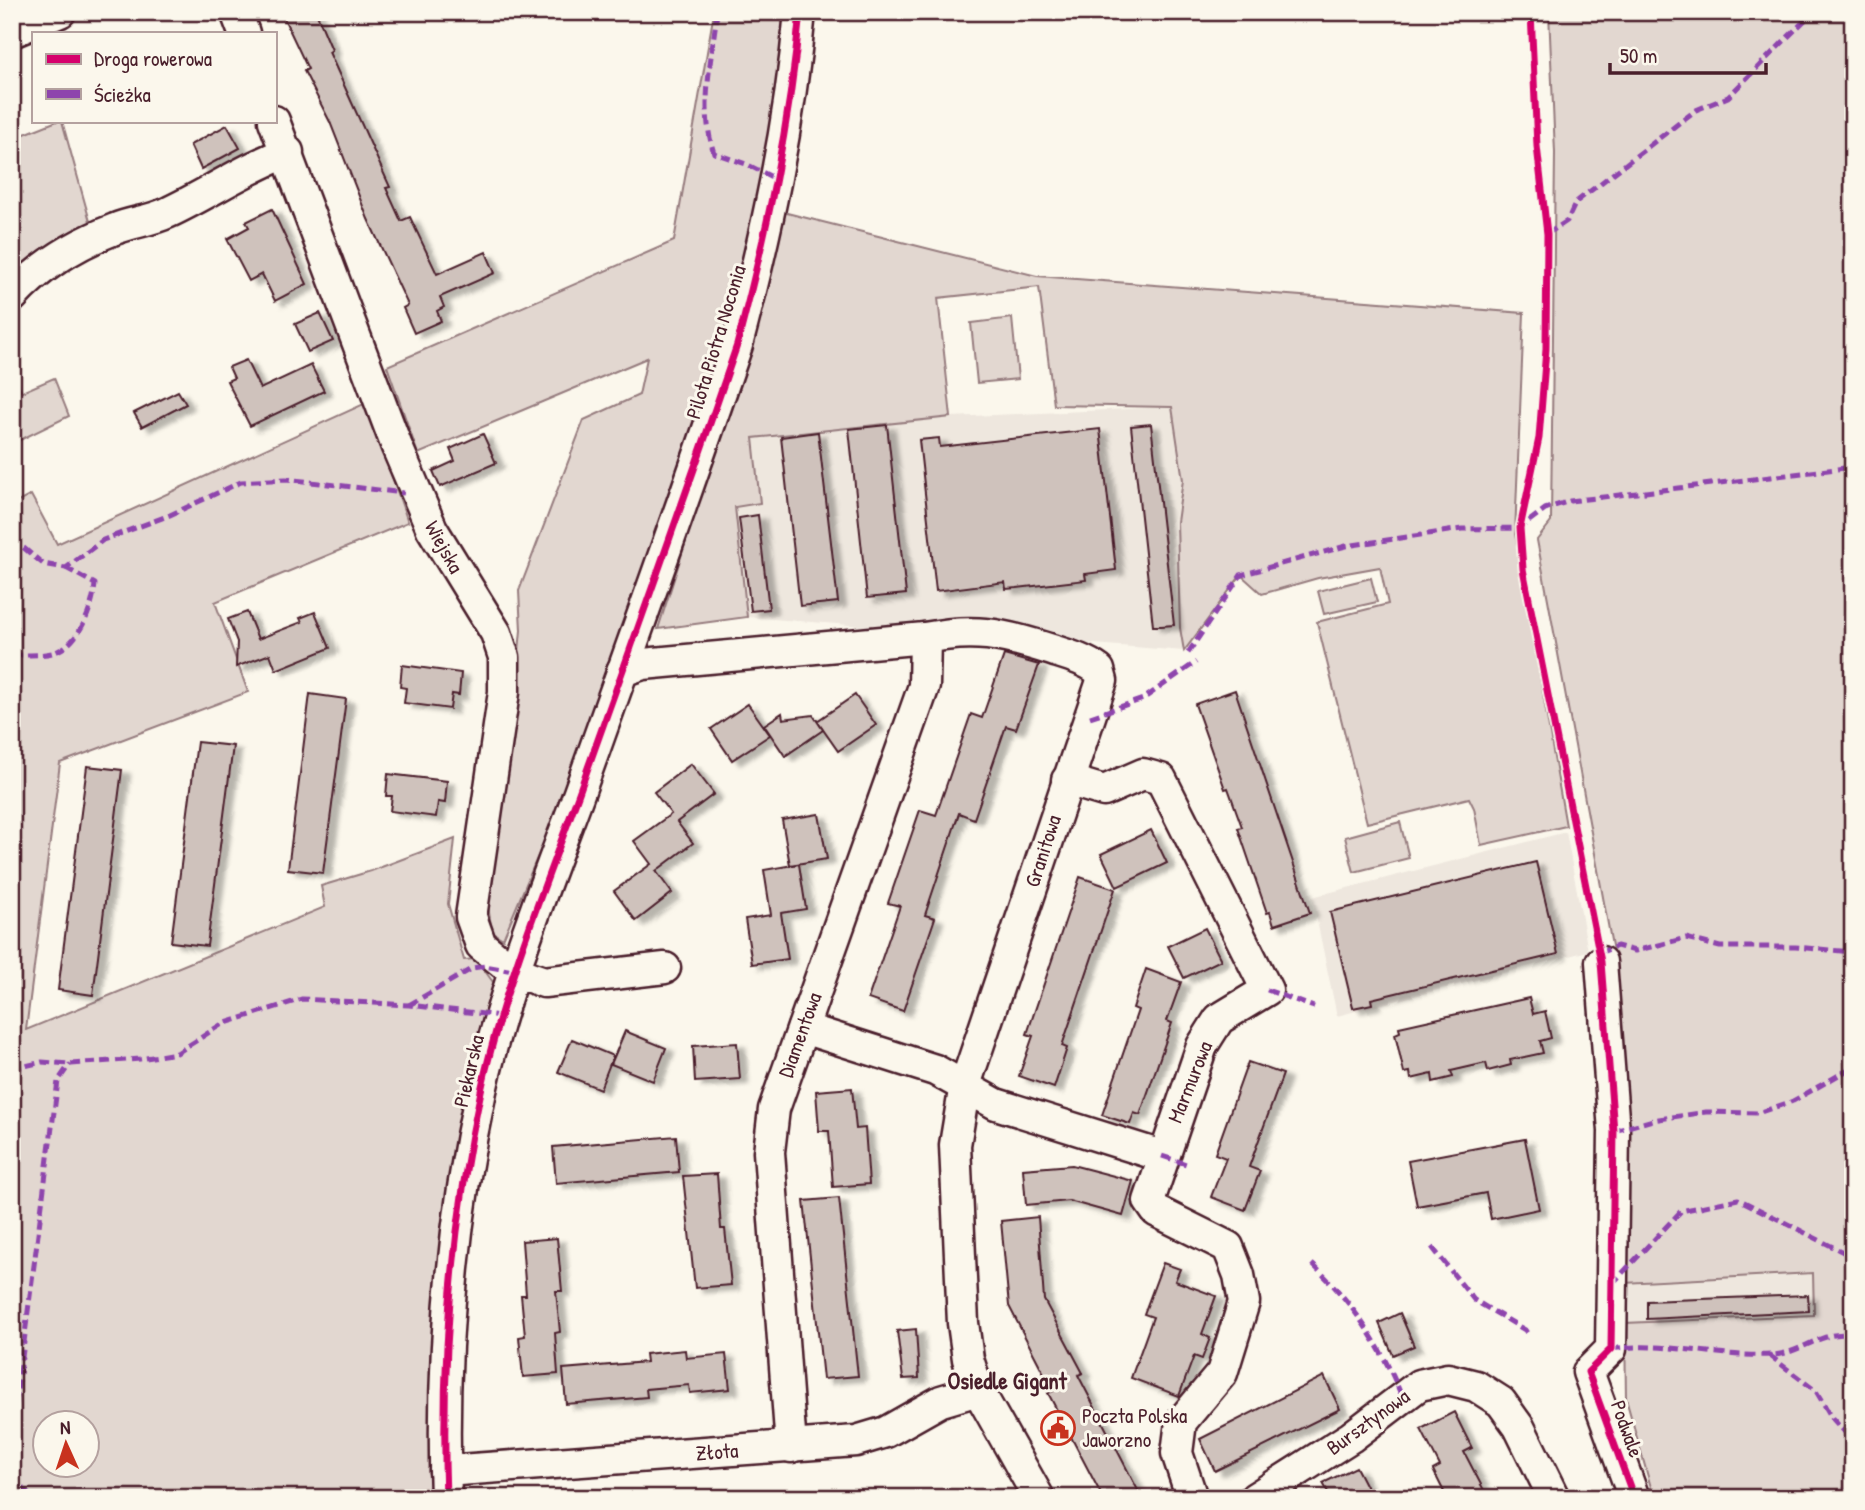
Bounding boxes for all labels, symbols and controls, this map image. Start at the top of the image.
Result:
legend [32,32,276,122]
scale bar [1610,32,1765,76]
text: 50 m [1620,41,1657,70]
text: Droga rowerowa [94,44,212,73]
text: Ścieżka [94,80,151,109]
street label: Pilota Piotra Noconia [678,261,753,422]
street label: Wiejska [418,515,471,578]
street label: Granitowa [1017,811,1068,891]
street label: Diamentowa [771,988,828,1081]
street label: Piekarska [446,1032,491,1110]
street label: Marmurowa [1160,1037,1219,1127]
district label: Osiedle Gigant [947,1365,1068,1397]
street label: Bursztynowa [1320,1382,1415,1462]
street label: Podwale [1604,1396,1651,1461]
place label: Poczta Polska Jaworzno [1082,1401,1187,1454]
north arrow [32,1408,102,1478]
public building icon: Poczta Polska Jaworzno [1039,1409,1077,1447]
text: N [59,1414,71,1440]
street label: Złota [695,1436,739,1467]

